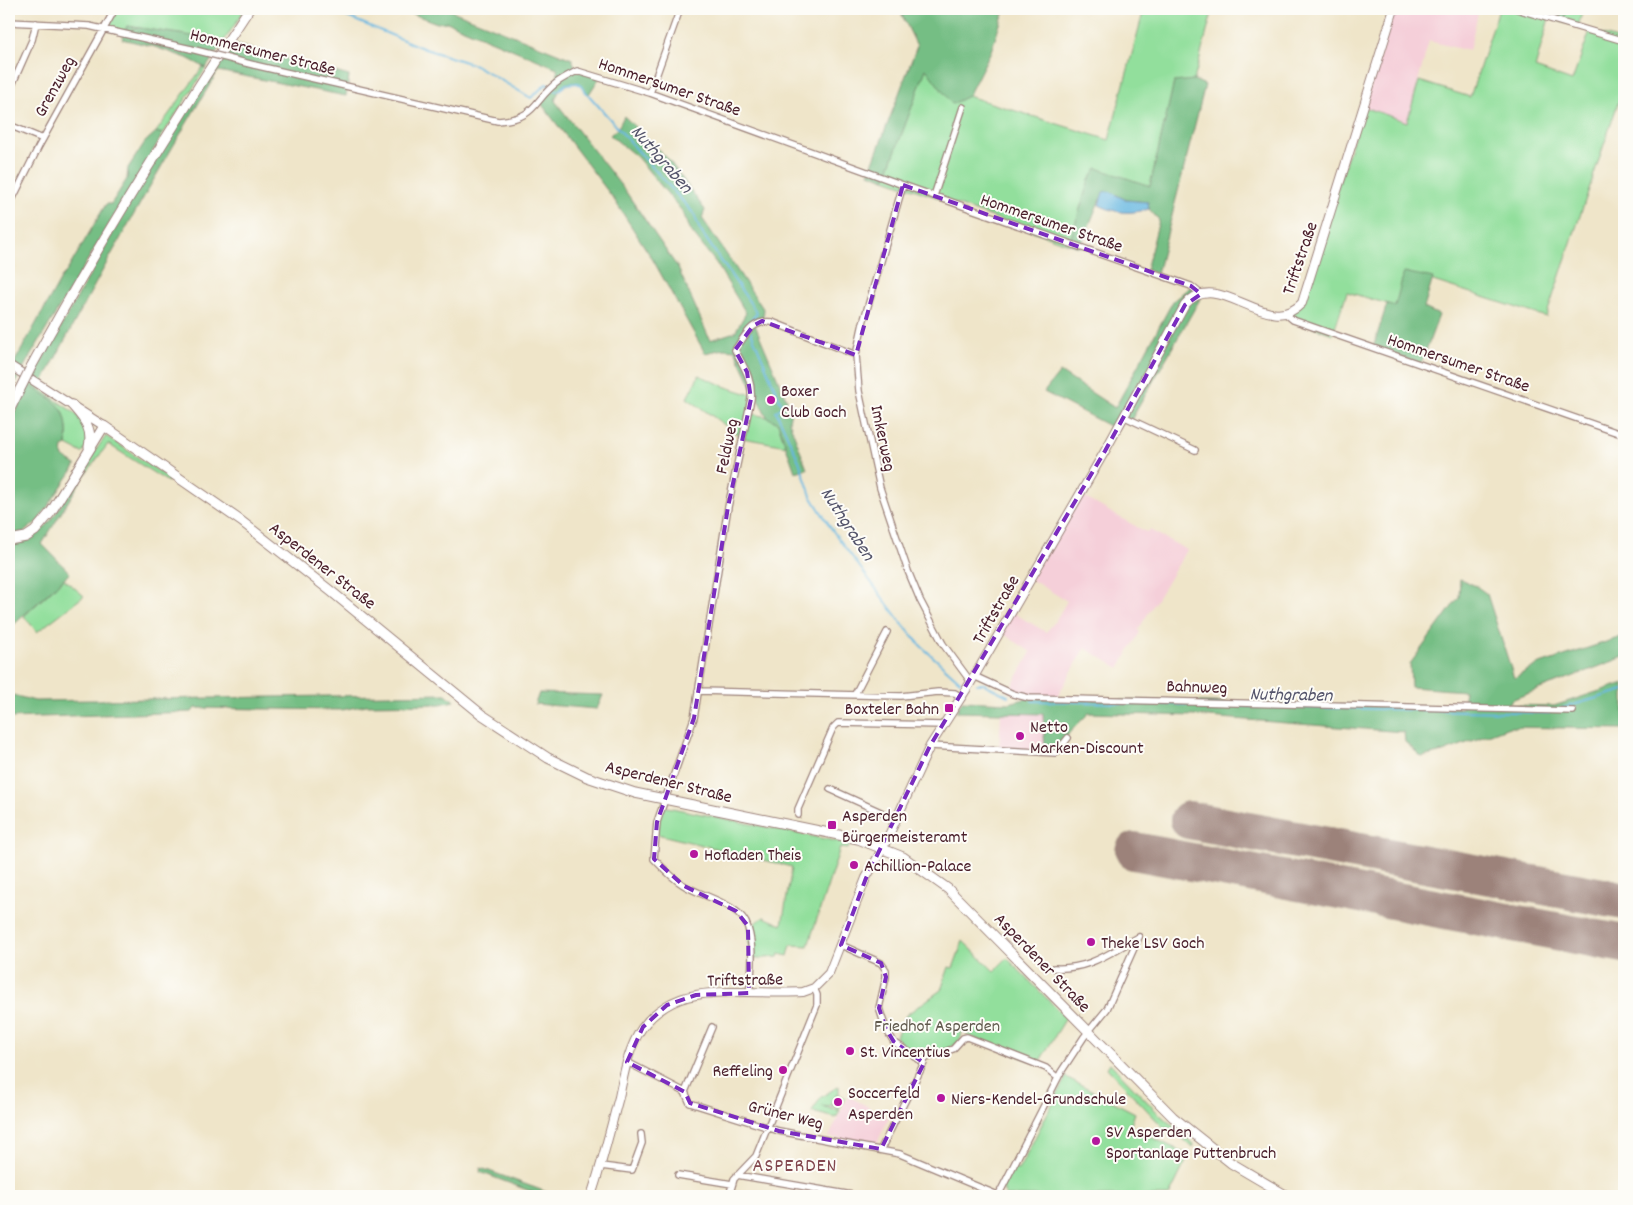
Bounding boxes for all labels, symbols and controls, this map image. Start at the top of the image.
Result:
street label: Hommersumer Straße [187,23,338,84]
street label: Grenzweg [29,52,83,122]
street label: Hommersumer Straße [595,52,744,124]
water label: Nuthgraben [623,120,699,201]
street label: Hommersumer Straße [977,188,1126,260]
street label: Triftstraße [1277,219,1326,299]
street label: Hommersumer Straße [1384,328,1533,400]
place label: Boxer Club Goch [781,380,846,426]
marker: Boxer Club Goch [765,394,777,406]
street label: Imkerweg [862,403,901,474]
street label: Feldweg [710,416,747,477]
water label: Nuthgraben [812,483,881,568]
street label: Asperdener Straße [263,517,380,617]
street label: Triftstraße [967,571,1027,649]
street label: Bahnweg [1166,675,1228,702]
water label: Nuthgraben [1249,682,1334,711]
place label: Boxteler Bahn [845,698,939,723]
marker: Boxteler Bahn [943,702,955,714]
place label: Netto Marken-Discount [1030,716,1144,762]
marker: Netto Marken-Discount [1014,730,1026,742]
street label: Asperdener Straße [602,756,734,811]
place label: Asperden Bürgermeisteramt [842,805,968,851]
marker: Asperden Bürgermeisteramt [826,819,838,831]
place label: Hofladen Theis [704,844,802,869]
marker: Hofladen Theis [688,848,700,860]
place label: Achillion-Palace [864,855,972,880]
marker: Achillion-Palace [848,859,860,871]
street label: Asperdener Straße [987,908,1095,1019]
place label: Theke LSV Goch [1101,932,1204,957]
marker: Theke LSV Goch [1085,936,1097,948]
street label: Triftstraße [707,968,783,995]
park label: Friedhof Asperden [874,1015,1000,1040]
place label: St. Vincentius [860,1041,951,1066]
marker: St. Vincentius [844,1045,856,1057]
place label: Reffeling [712,1060,773,1085]
marker: Reffeling [777,1064,789,1076]
place label: Soccerfeld Asperden [848,1082,920,1128]
place label: Niers-Kendel-Grundschule [951,1088,1126,1113]
marker: Niers-Kendel-Grundschule [935,1092,947,1104]
street label: Grüner Weg [745,1095,826,1138]
marker: Soccerfeld Asperden [832,1096,844,1108]
place label: SV Asperden Sportanlage Puttenbruch [1106,1121,1276,1167]
marker: SV Asperden Sportanlage Puttenbruch [1090,1135,1102,1147]
district label: ASPERDEN [753,1153,837,1181]

